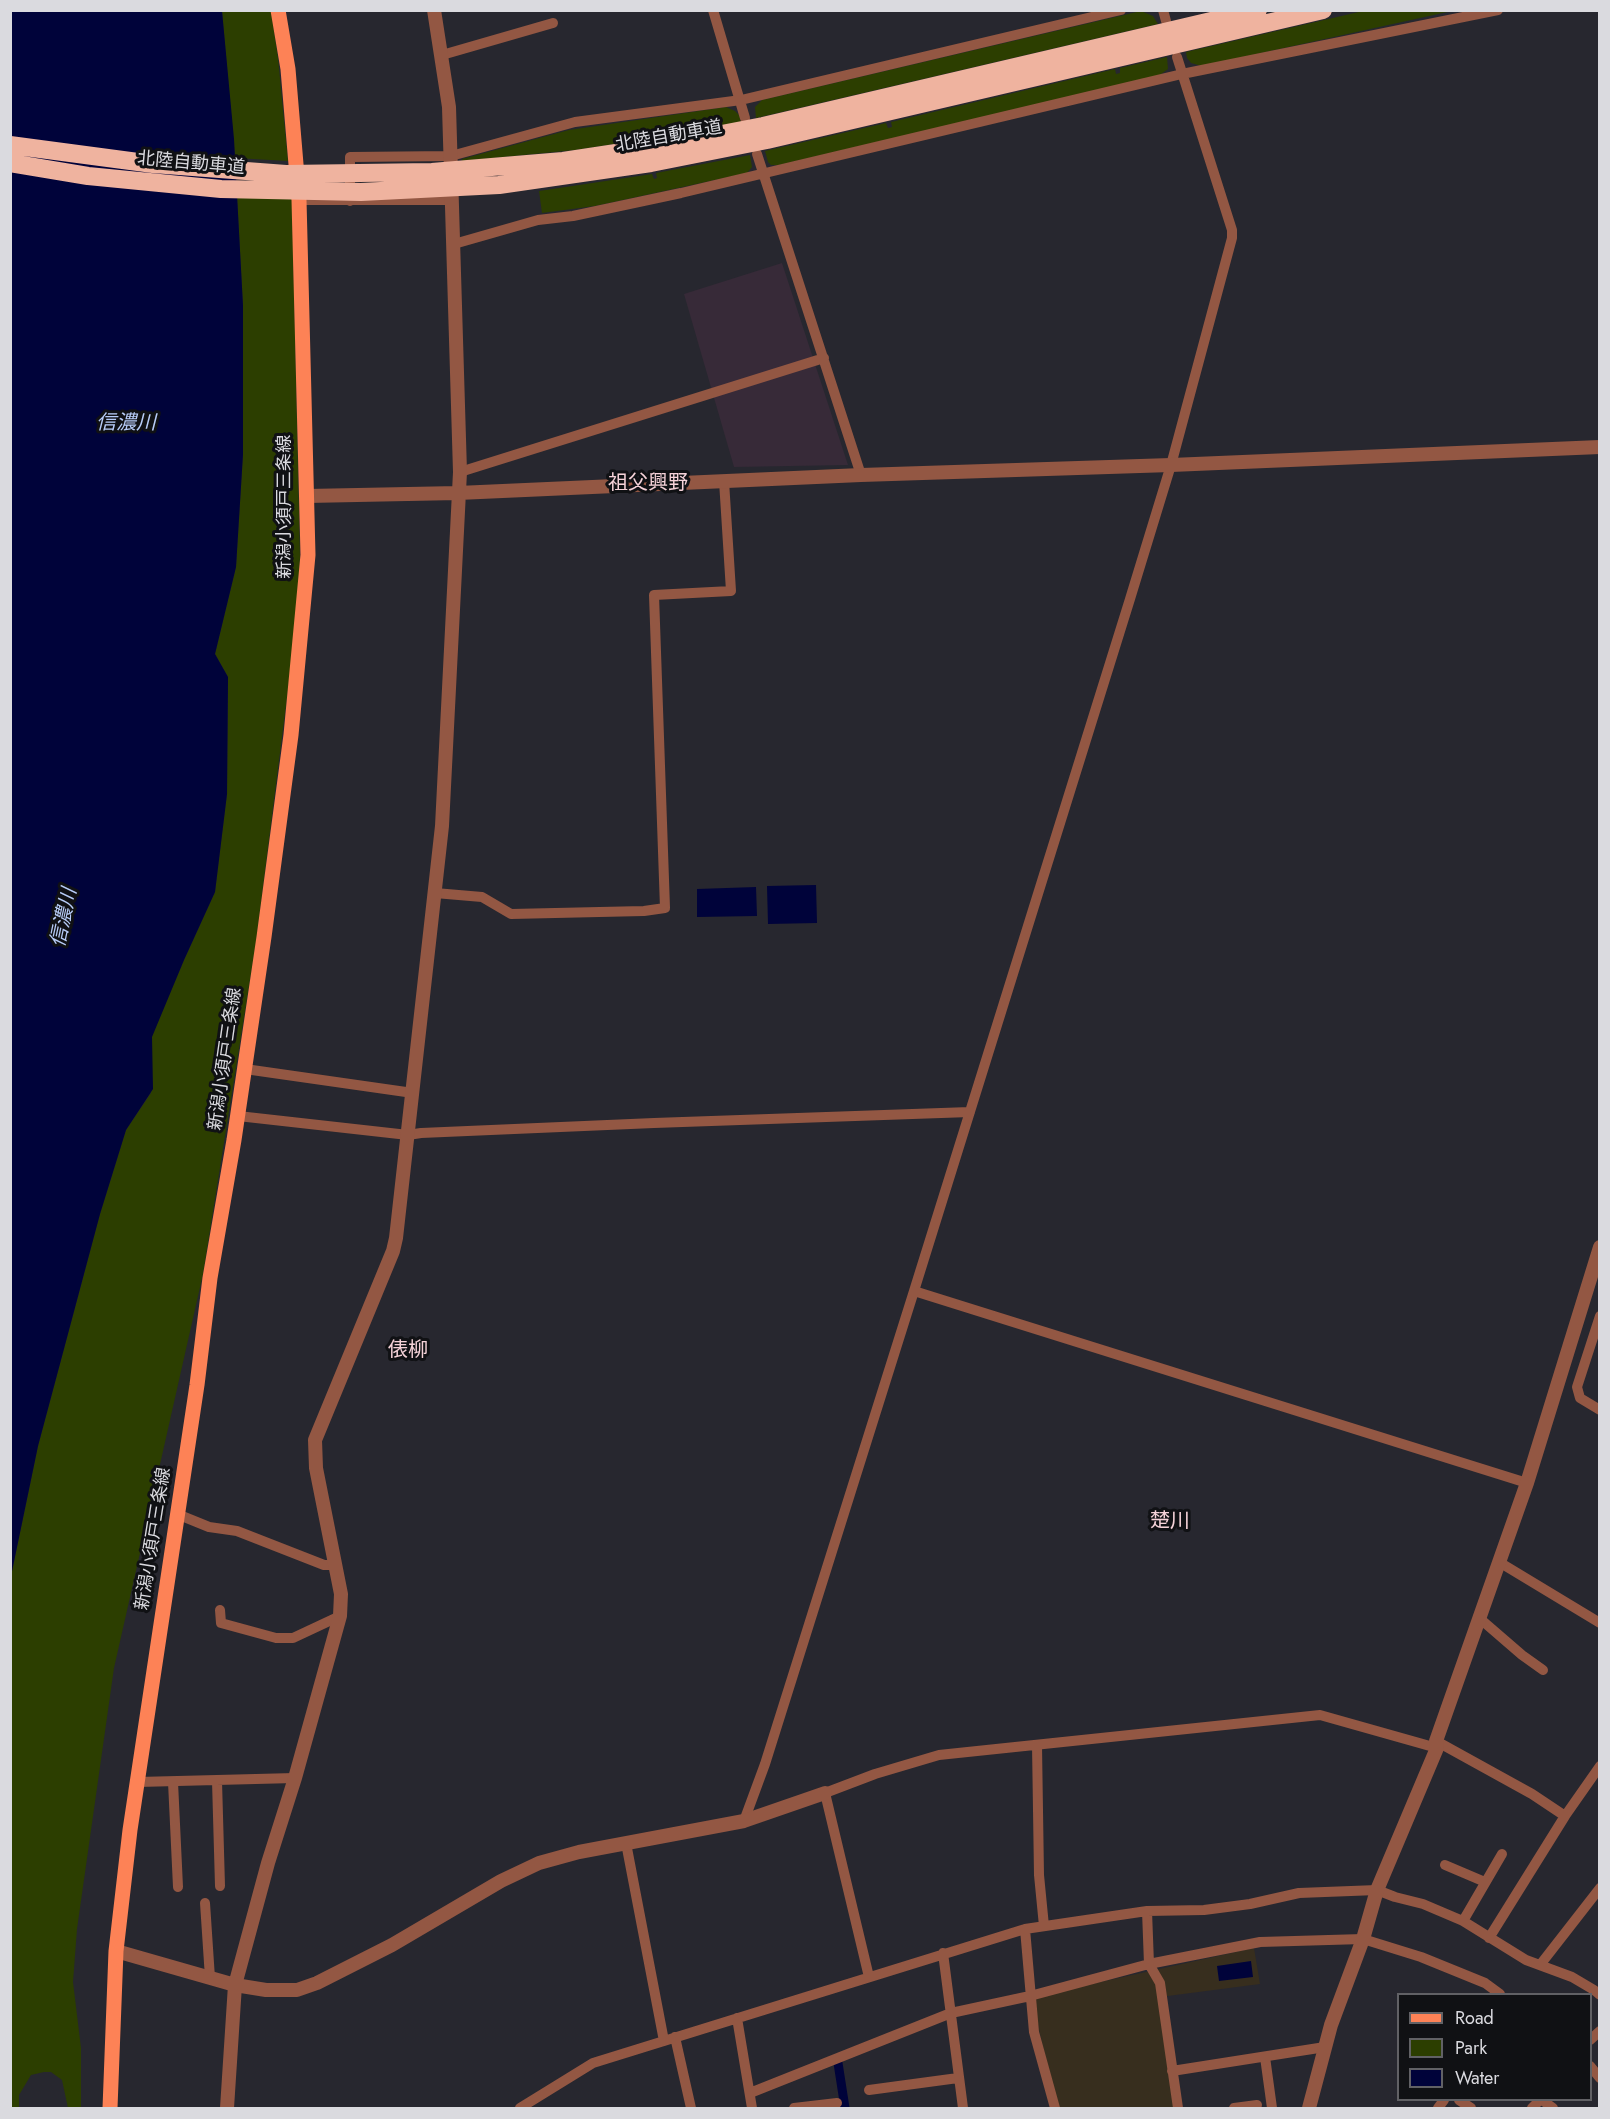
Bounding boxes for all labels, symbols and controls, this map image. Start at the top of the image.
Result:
street label: 北陸自動車道 [614,117,724,157]
street label: 北陸自動車道 [136,149,246,179]
water label: 信濃川 [96,412,156,436]
street label: 新潟小須戸三条線 [275,435,297,579]
district label: 祖父興野 [608,472,688,496]
water label: 信濃川 [47,886,83,950]
street label: 新潟小須戸三条線 [205,986,247,1132]
district label: 俵柳 [388,1339,428,1363]
street label: 新潟小須戸三条線 [132,1466,176,1612]
district label: 楚川 [1150,1510,1190,1534]
legend [1397,1993,1592,2101]
text: Road [1455,2005,1494,2031]
text: Park [1455,2035,1487,2061]
text: Water [1455,2065,1499,2091]

